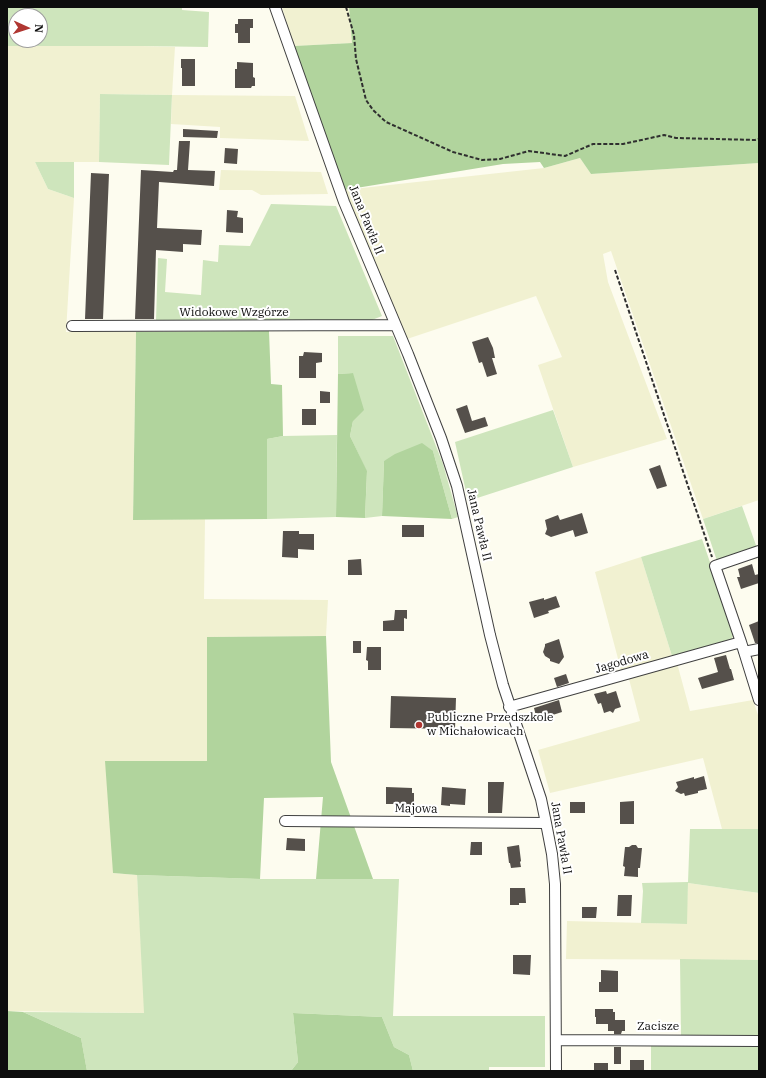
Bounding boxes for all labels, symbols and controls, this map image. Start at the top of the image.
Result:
north arrow [8,8,48,48]
text: N [32,24,46,33]
street label: Jana Pawła II [346,183,386,257]
street label: Widokowe Wzgórze [179,306,289,320]
street label: Jana Pawła II [464,488,494,562]
street label: Jagodowa [594,647,650,677]
place label: Publiczne Przedszkole w Michałowicach [427,711,554,739]
marker: Publiczne Przedszkole w Michałowicach [414,720,424,730]
street label: Majowa [394,801,438,817]
street label: Jana Pawła II [548,801,574,875]
street label: Zacisze [637,1020,679,1034]

